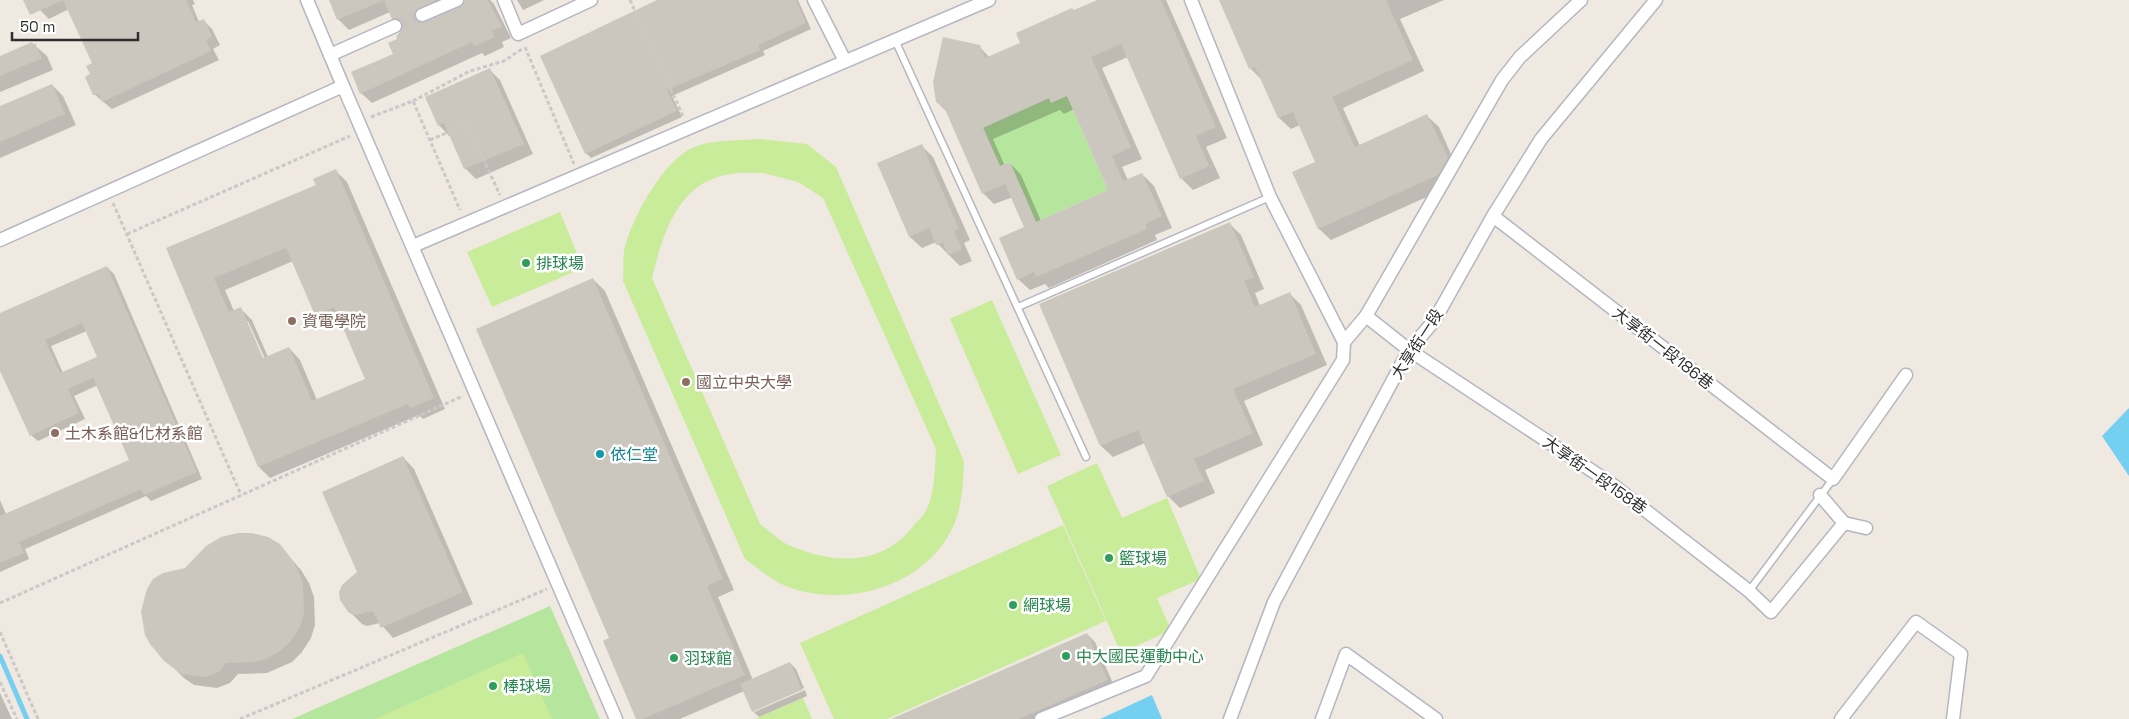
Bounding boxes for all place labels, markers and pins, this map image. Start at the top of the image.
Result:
place label: 排球場 [536,253,584,274]
marker: 排球場 [520,257,532,269]
place label: 資電學院 [302,311,366,332]
marker: 資電學院 [286,315,298,327]
place label: 國立中央大學 [696,372,792,393]
marker: 國立中央大學 [680,376,692,388]
place label: 土木系館&化材系館 [65,423,203,444]
marker: 土木系館&化材系館 [49,427,61,439]
place label: 依仁堂 [610,444,658,465]
marker: 依仁堂 [594,448,606,460]
place label: 籃球場 [1119,548,1167,569]
marker: 籃球場 [1103,552,1115,564]
place label: 網球場 [1023,595,1071,616]
marker: 網球場 [1007,599,1019,611]
place label: 中大國民運動中心 [1076,646,1204,667]
place label: 羽球館 [684,648,732,669]
marker: 中大國民運動中心 [1060,650,1072,662]
marker: 羽球館 [668,652,680,664]
place label: 棒球場 [503,676,551,697]
marker: 棒球場 [487,680,499,692]

